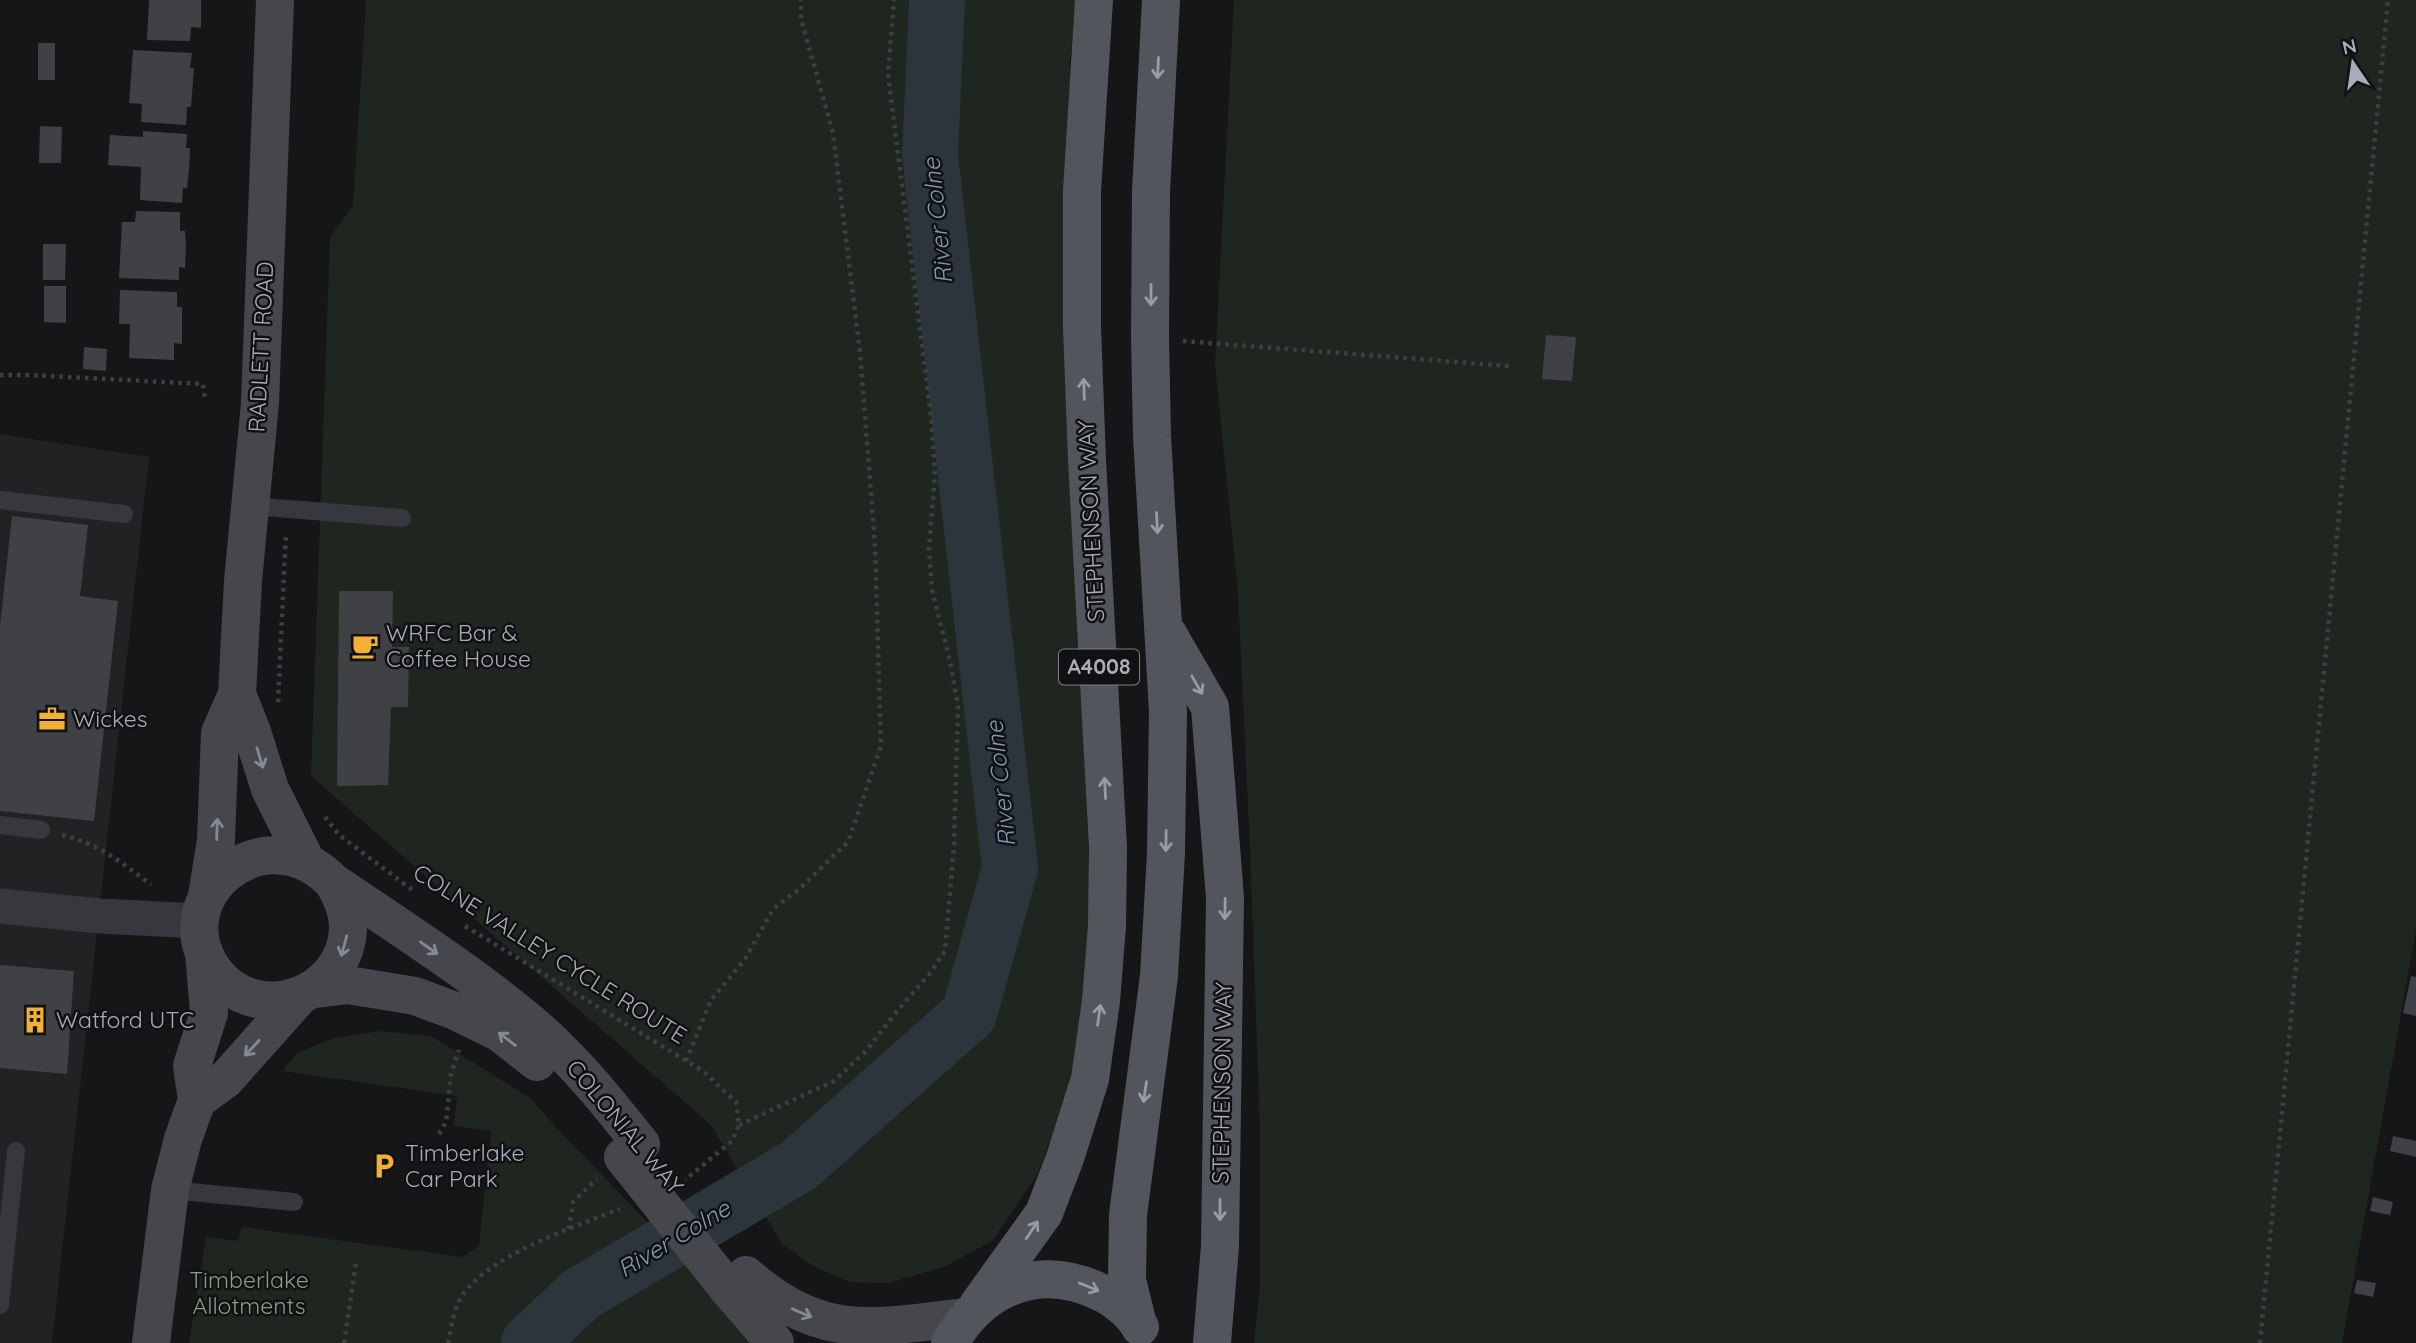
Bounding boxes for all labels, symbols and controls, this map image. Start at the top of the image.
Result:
north arrow [2318,28,2388,98]
text: N [2340,33,2359,60]
one-way arrow [1151,56,1164,79]
water label: River Colne [915,155,959,285]
street label: RADLETT ROAD [242,261,279,433]
one-way arrow [1144,284,1158,307]
one-way arrow [1078,378,1091,401]
street label: STEPHENSON WAY [1071,419,1110,623]
one-way arrow [1151,511,1164,534]
place label: WRFC Bar & Coffee House [386,618,531,673]
cafe icon: WRFC Bar & Coffee House [350,631,380,661]
road number: A4008 [1059,650,1139,684]
one-way arrow [1191,675,1205,695]
office icon: Wickes [37,704,67,734]
place label: Wickes [73,704,148,733]
water label: River Colne [978,718,1022,848]
one-way arrow [255,747,268,769]
one-way arrow [1098,776,1111,799]
one-way arrow [210,817,223,840]
one-way arrow [1159,830,1173,853]
street label: COLNE VALLEY CYCLE ROUTE [408,857,692,1050]
one-way arrow [1218,897,1231,920]
one-way arrow [337,935,350,957]
one-way arrow [419,941,438,955]
street label: STEPHENSON WAY [1205,982,1238,1184]
one-way arrow [1093,1004,1106,1027]
building icon: Watford UTC [20,1005,50,1035]
place label: Watford UTC [56,1005,194,1034]
one-way arrow [498,1032,517,1046]
one-way arrow [244,1039,261,1056]
street label: COLONIAL WAY [561,1054,690,1200]
one-way arrow [1138,1080,1151,1103]
place label: Timberlake Car Park [405,1138,525,1193]
parking icon: Timberlake Car Park [369,1151,399,1181]
water label: River Colne [612,1192,737,1284]
one-way arrow [1213,1198,1227,1221]
one-way arrow [1025,1221,1039,1240]
park label: Timberlake Allotments [189,1265,309,1320]
one-way arrow [1078,1282,1099,1295]
one-way arrow [791,1307,813,1320]

